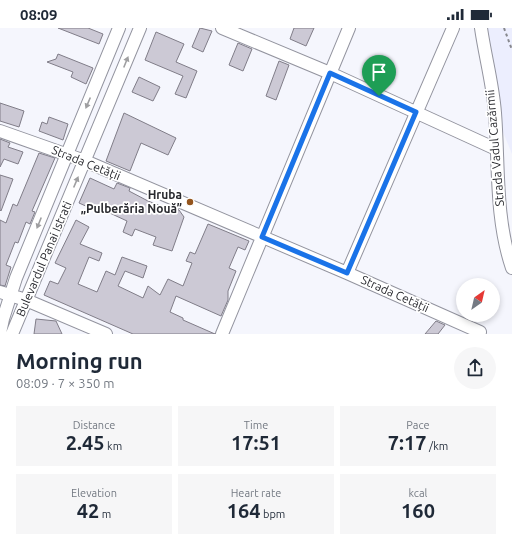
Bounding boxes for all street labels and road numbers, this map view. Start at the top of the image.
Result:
street label: Strada Vadul Cazărmii [483,89,506,207]
street label: Strada Cetății [50,143,123,182]
street label: Bulevardul Panai Istrati [13,199,74,318]
street label: Strada Cetății [359,273,431,314]

